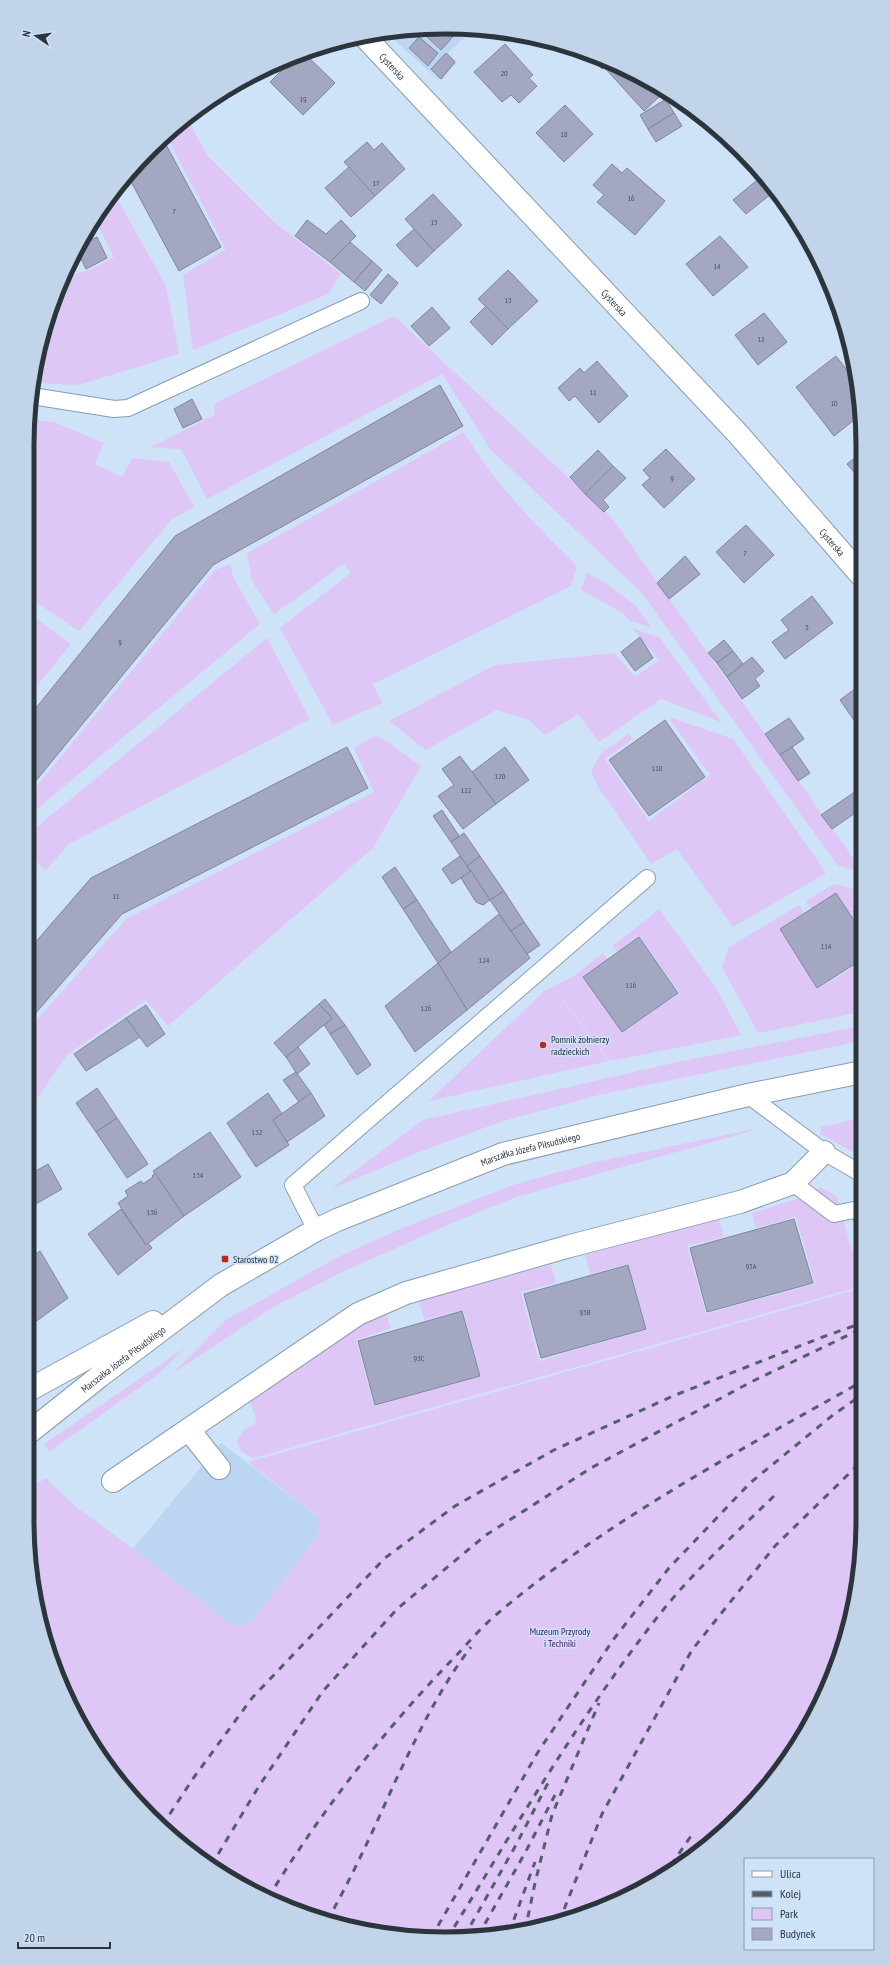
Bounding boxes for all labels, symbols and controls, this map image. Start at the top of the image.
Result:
north arrow [16,16,56,56]
text: N [19,29,34,38]
street label: Cysterska [376,50,408,83]
house number: 20 [500,68,508,78]
house number: 19 [299,94,307,104]
house number: 18 [560,129,568,139]
house number: 17 [372,178,380,188]
house number: 16 [627,193,635,203]
house number: 7 [172,206,176,216]
house number: 15 [430,217,438,227]
house number: 14 [713,261,721,271]
street label: Cysterska [598,287,630,319]
house number: 13 [504,295,512,305]
house number: 12 [757,334,765,344]
house number: 11 [589,387,597,397]
house number: 10 [830,398,838,408]
house number: 9 [670,473,674,483]
street label: Cysterska [816,526,847,559]
house number: 7 [743,548,747,558]
house number: 5 [805,622,809,632]
house number: 9 [118,637,122,647]
house number: 118 [652,763,663,773]
house number: 120 [495,771,506,781]
house number: 122 [461,785,472,795]
house number: 11 [112,891,120,901]
house number: 114 [821,941,832,951]
house number: 124 [479,955,490,965]
house number: 116 [626,980,637,990]
house number: 126 [421,1003,432,1013]
place label: Pomnik żołnierzy radzieckich [551,1033,609,1058]
marker: Pomnik żołnierzy radzieckich [538,1040,548,1050]
house number: 132 [252,1127,263,1137]
street label: Marszałka Józefa Piłsudskiego [479,1130,581,1169]
house number: 134 [193,1170,204,1180]
house number: 136 [147,1207,158,1217]
place label: Starostwo 02 [233,1253,278,1266]
marker: Starostwo 02 [220,1254,230,1264]
house number: 93A [746,1261,757,1271]
house number: 93B [580,1307,591,1317]
street label: Marszałka Józefa Piłsudskiego [79,1323,168,1396]
house number: 93C [414,1353,425,1363]
park label: Muzeum Przyrody i Techniki [530,1625,591,1650]
legend [744,1858,874,1950]
text: Ulica [780,1866,801,1881]
text: Kolej [780,1886,801,1901]
text: Park [780,1906,798,1921]
scale bar [18,1924,110,1950]
text: Budynek [780,1926,816,1941]
text: 20 m [24,1930,45,1945]

